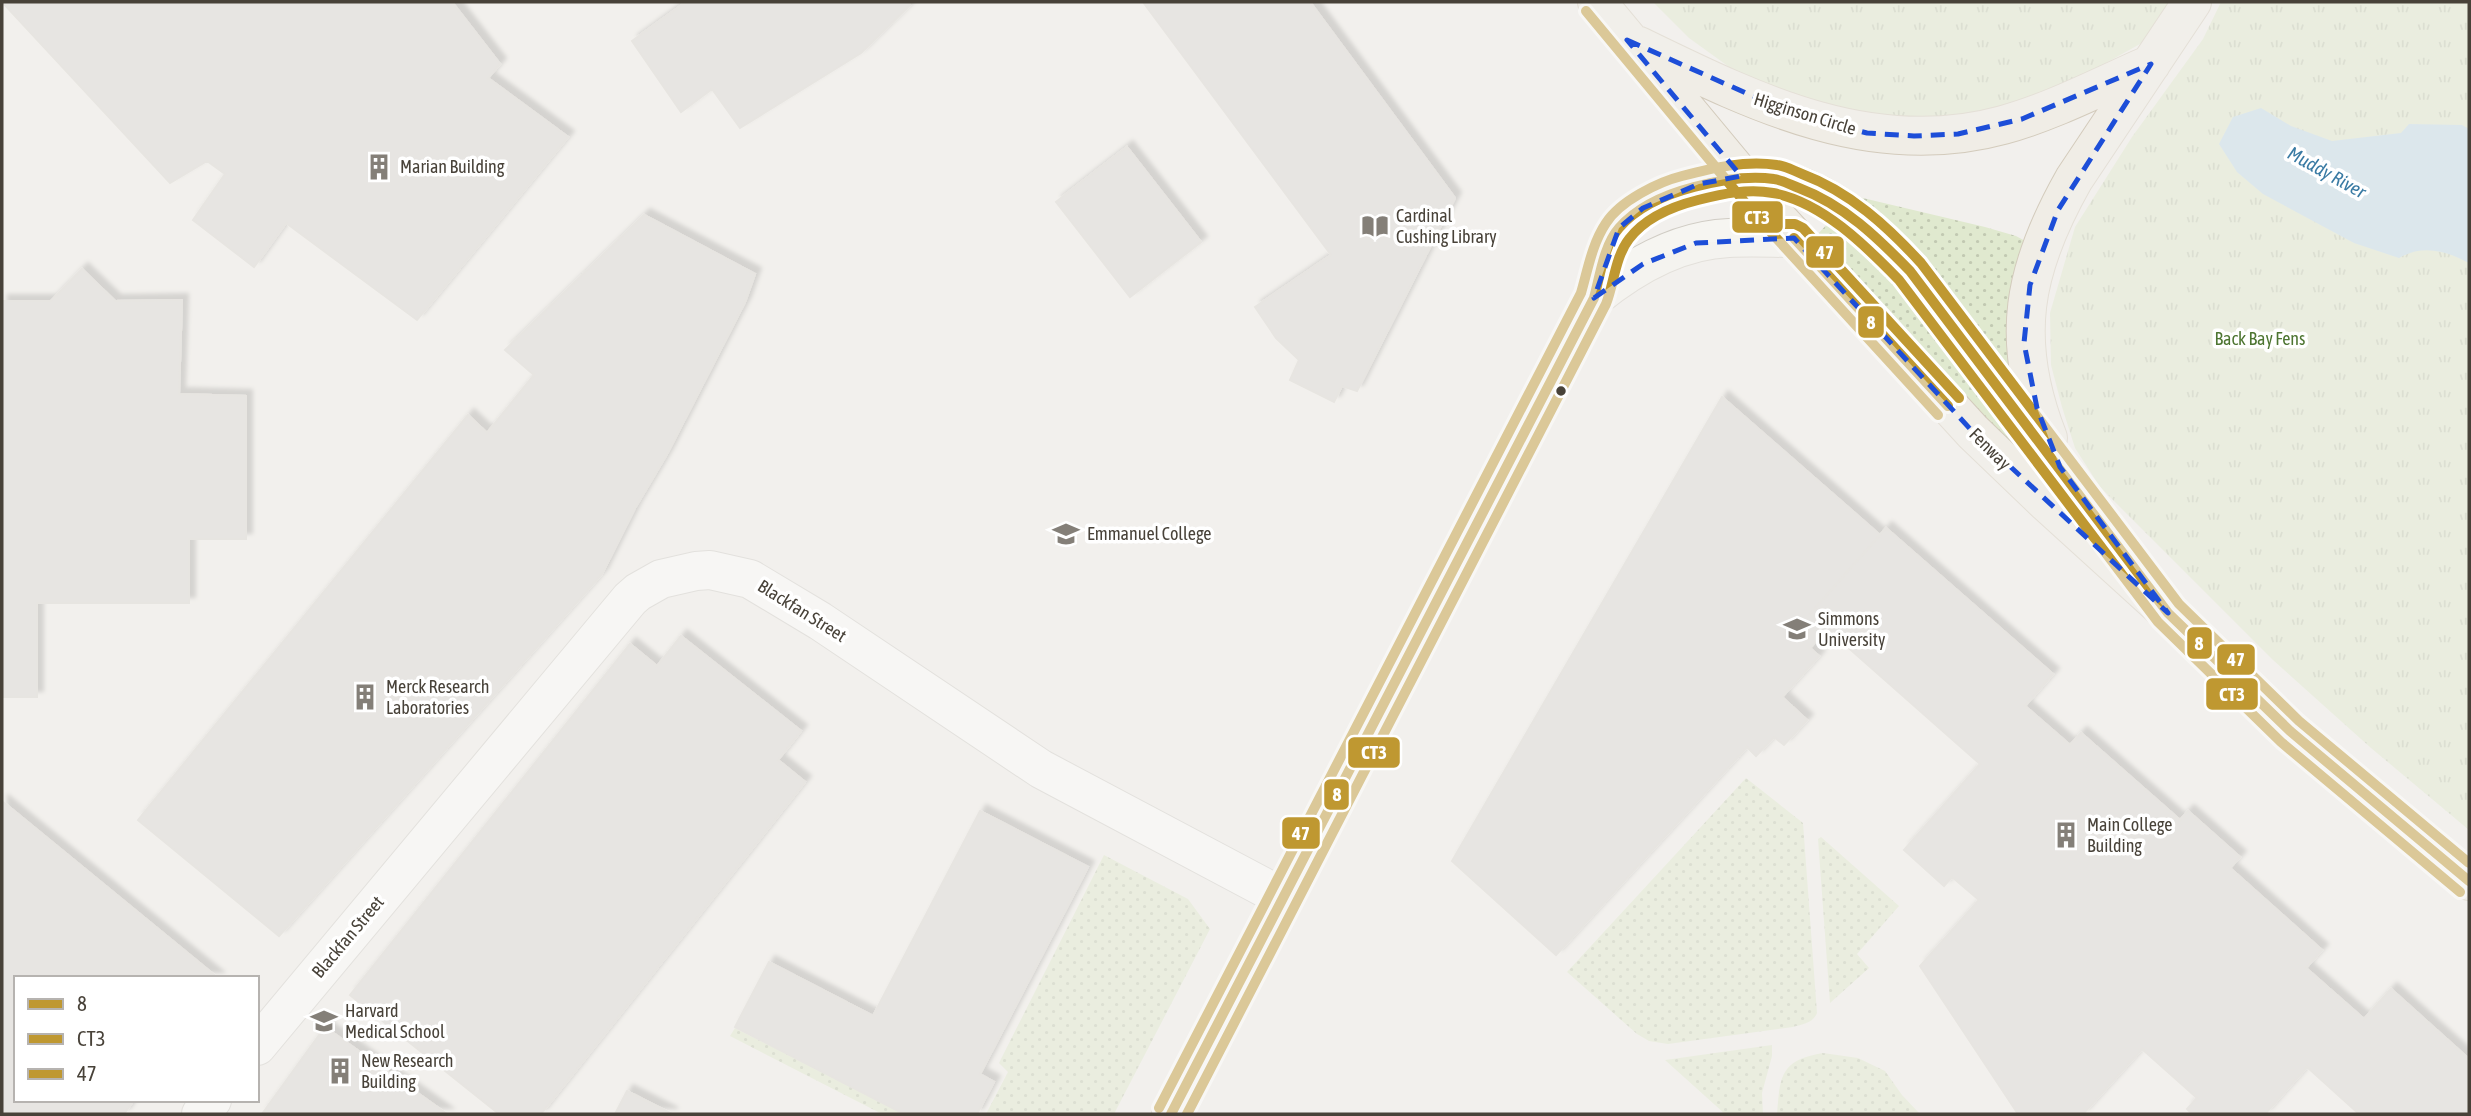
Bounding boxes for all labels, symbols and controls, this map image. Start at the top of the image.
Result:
street label: Higginson Circle [1752,88,1859,139]
water label: Muddy River [2284,142,2371,203]
building icon: Marian Building [364,152,394,182]
place label: Marian Building [400,156,505,177]
line badge: CT3 [1731,200,1784,234]
place label: Cardinal Cushing Library [1396,205,1497,247]
text: CT3 [1744,206,1770,228]
library icon: Cardinal Cushing Library [1360,211,1390,241]
line badge: 47 [1805,235,1845,269]
text: 47 [1815,241,1834,263]
line badge: 8 [1857,305,1885,339]
text: 8 [1867,311,1876,333]
park label: Back Bay Fens [2215,328,2305,349]
unlabelled marker [1554,384,1568,398]
street label: Fenway [1965,423,2016,474]
school or university icon: Emmanuel College [1051,519,1081,549]
place label: Emmanuel College [1087,523,1211,544]
street label: Blackfan Street [754,575,850,646]
place label: Simmons University [1818,608,1885,650]
school or university icon: Simmons University [1782,614,1812,644]
line badge: 8 [2186,626,2213,660]
text: 8 [2195,632,2204,654]
line badge: 47 [2216,643,2256,676]
text: 47 [2226,648,2245,670]
place label: Merck Research Laboratories [386,676,489,718]
line badge: CT3 [2205,677,2259,711]
building icon: Merck Research Laboratories [350,682,380,712]
text: CT3 [2219,683,2245,705]
line badge: CT3 [1347,736,1401,769]
text: CT3 [1361,741,1387,763]
line badge: 8 [1323,778,1350,811]
text: 8 [1333,783,1342,805]
place label: Main College Building [2087,814,2172,856]
line badge: 47 [1281,816,1321,850]
building icon: Main College Building [2051,820,2081,850]
text: 47 [1291,822,1310,844]
street label: Blackfan Street [307,892,388,982]
legend [14,976,259,1102]
text: 8 [77,991,87,1015]
place label: Harvard Medical School [345,1000,445,1042]
school or university icon: Harvard Medical School [309,1006,339,1036]
text: CT3 [77,1026,106,1050]
place label: New Research Building [361,1050,454,1092]
building icon: New Research Building [325,1056,355,1086]
text: 47 [77,1061,97,1085]

